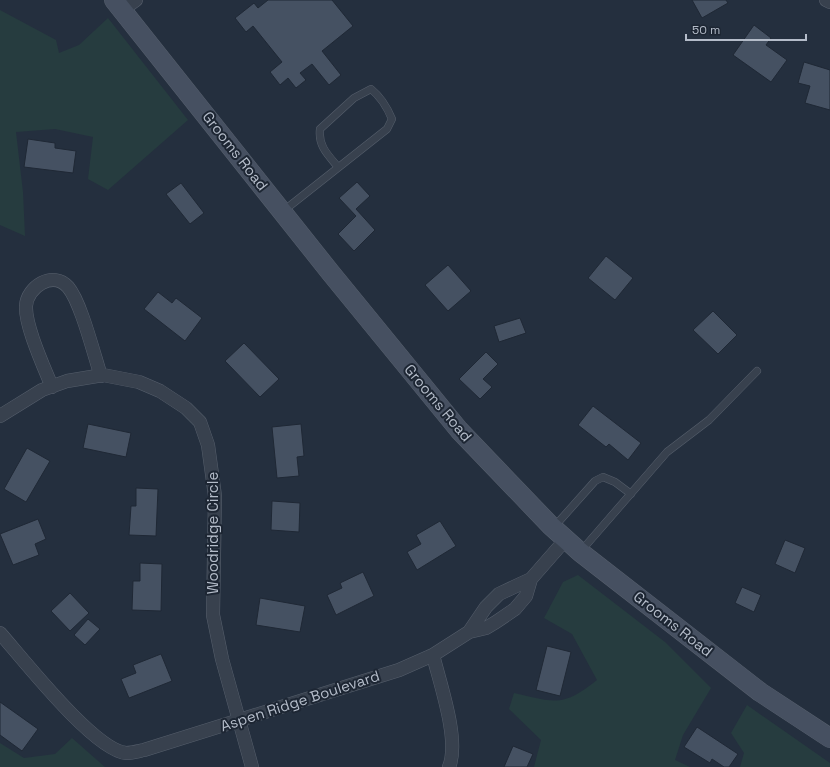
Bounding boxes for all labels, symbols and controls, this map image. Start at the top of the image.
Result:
scale bar [686,16,806,42]
text: 50 m [692,22,720,38]
street label: Grooms Road [199,107,272,194]
street label: Grooms Road [400,360,476,445]
street label: Woodridge Circle [203,472,222,594]
street label: Grooms Road [630,587,717,660]
street label: Aspen Ridge Boulevard [218,666,382,735]

